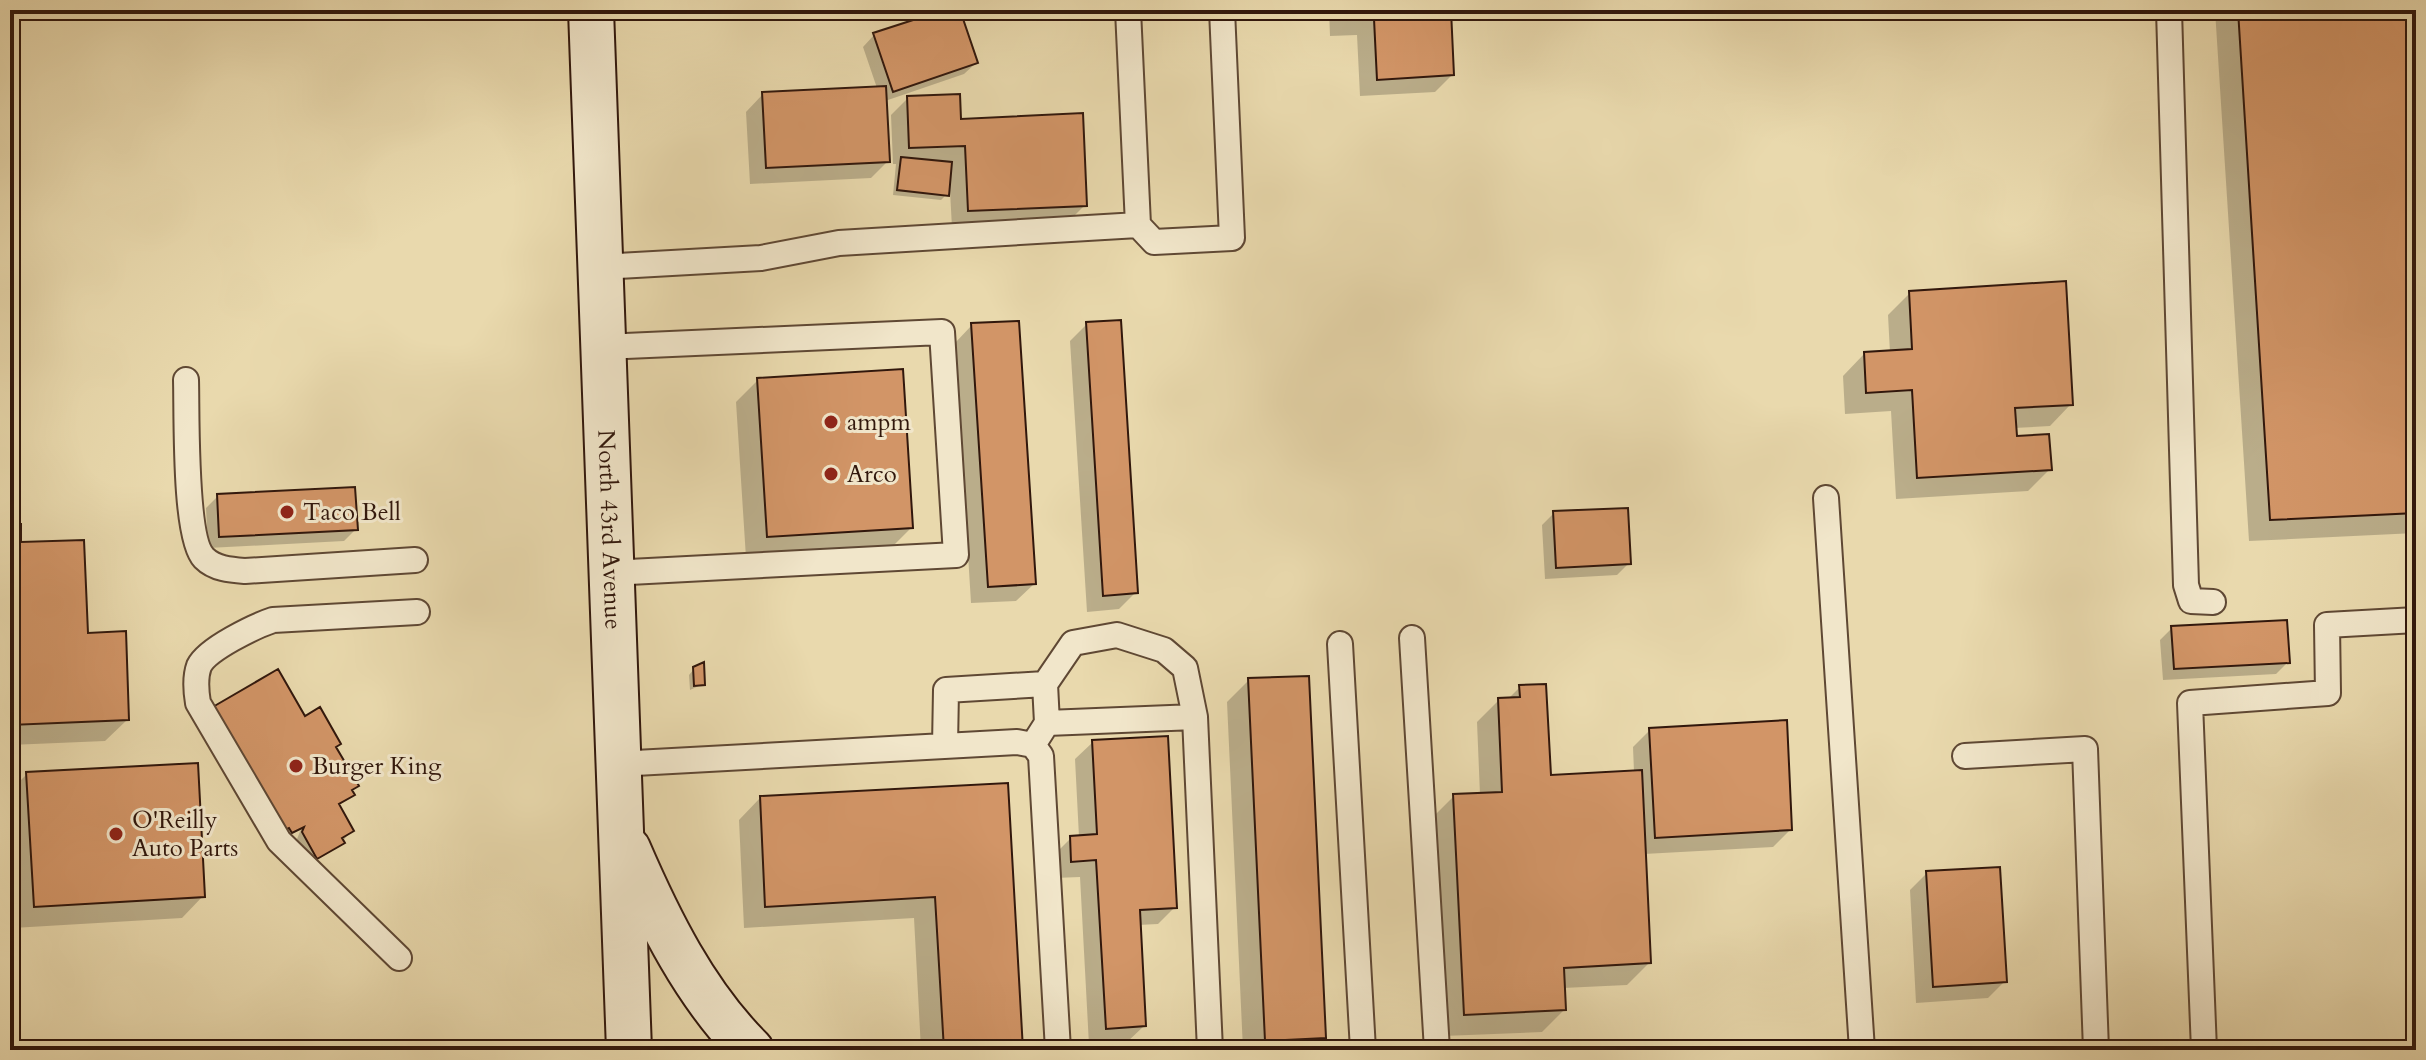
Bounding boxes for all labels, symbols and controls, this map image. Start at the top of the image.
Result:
place label: ampm [847,406,911,439]
marker: ampm [822,413,840,431]
street label: North 43rd Avenue [589,429,630,630]
place label: Arco [847,458,897,491]
marker: Arco [822,465,840,483]
place label: Taco Bell [303,496,401,529]
marker: Taco Bell [278,503,296,521]
place label: Burger King [312,750,442,783]
marker: Burger King [287,757,305,775]
place label: O'Reilly Auto Parts [132,804,238,865]
marker: O'Reilly Auto Parts [107,825,125,843]

